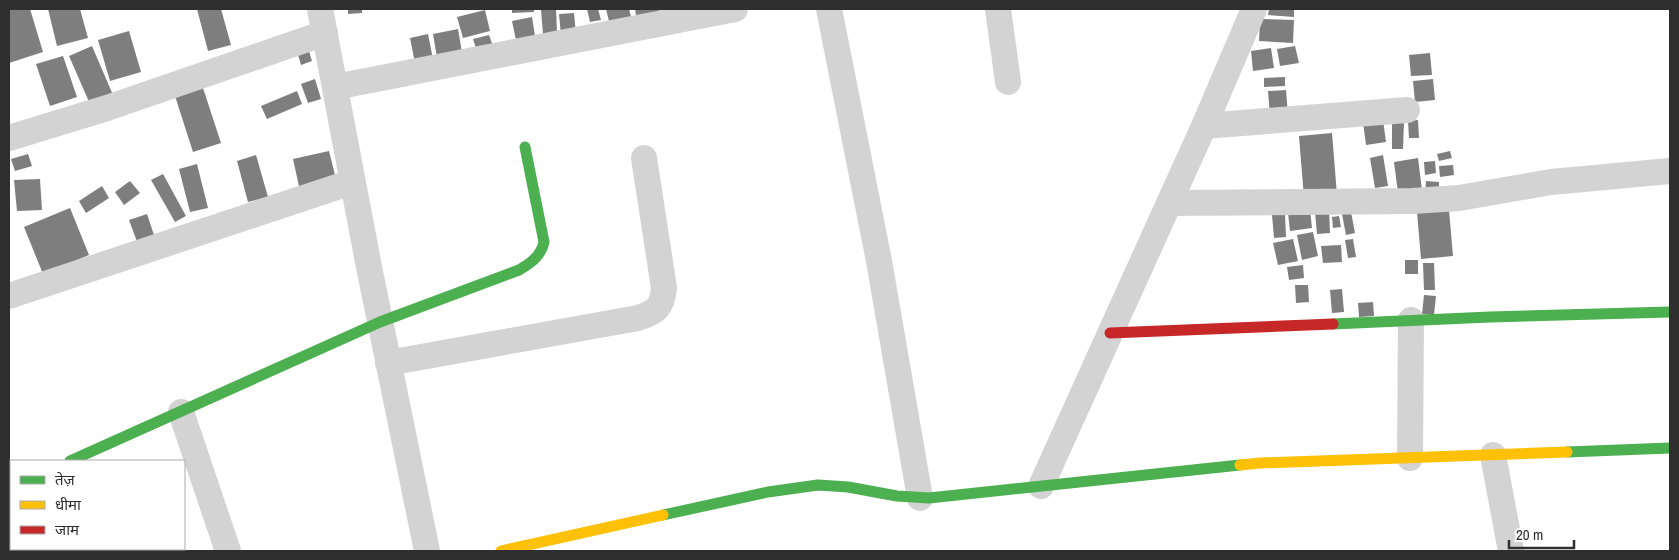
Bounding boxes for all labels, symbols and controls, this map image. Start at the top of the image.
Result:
legend [10,460,185,550]
text: तेज़ [55,469,76,490]
text: धीमा [55,494,82,515]
scale bar [1509,518,1574,550]
text: जाम [55,519,80,540]
text: 20 m [1516,524,1543,545]

